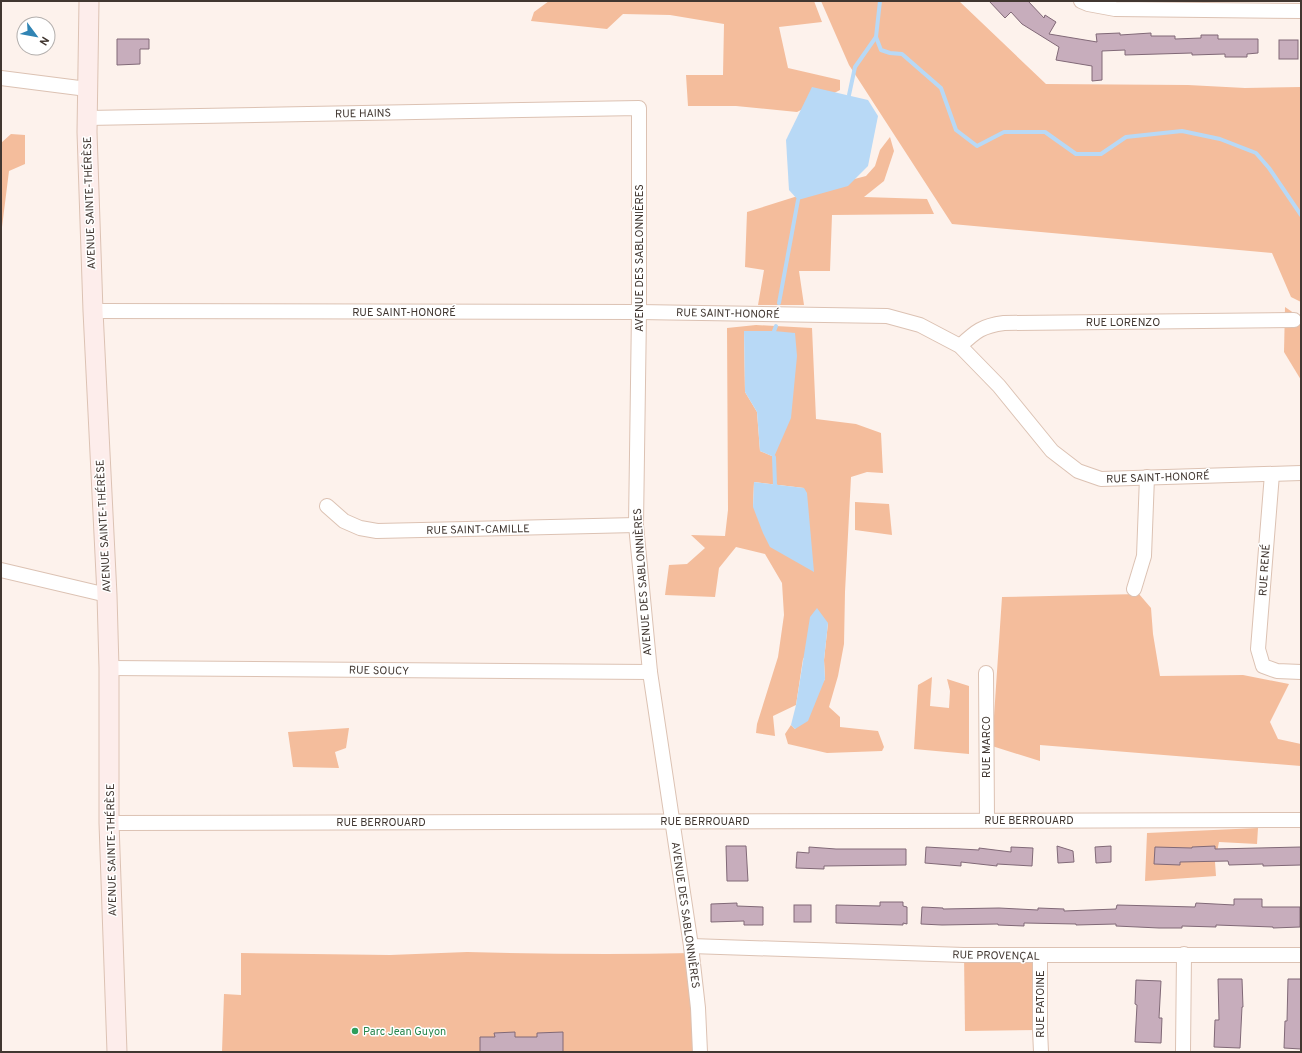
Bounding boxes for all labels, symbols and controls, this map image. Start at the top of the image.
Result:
north arrow [16,16,56,56]
text: N [36,34,52,48]
street label: RUE HAINS [335,107,391,121]
street label: AVENUE SAINTE-THÉRÈSE [80,136,99,270]
street label: AVENUE DES SABLONNIÈRES [632,184,647,332]
street label: RUE SAINT-HONORÉ [352,305,456,320]
street label: RUE SAINT-HONORÉ [676,305,780,322]
street label: RUE LORENZO [1086,316,1160,330]
street label: AVENUE SAINTE-THÉRÈSE [93,459,114,593]
street label: RUE SAINT-HONORÉ [1106,468,1210,487]
street label: AVENUE DES SABLONNIÈRES [630,508,655,656]
street label: RUE SAINT-CAMILLE [426,522,530,538]
street label: RUE RENÉ [1255,544,1274,597]
street label: RUE SOUCY [349,663,409,679]
street label: RUE MARCO [980,716,994,778]
street label: AVENUE SAINTE-THÉRÈSE [103,783,120,917]
street label: RUE BERROUARD [984,814,1074,828]
street label: RUE BERROUARD [660,815,750,829]
street label: RUE BERROUARD [336,816,426,830]
street label: AVENUE DES SABLONNIÈRES [668,841,703,989]
street label: RUE PROVENÇAL [952,948,1040,964]
street label: RUE PATOINE [1034,970,1048,1038]
place label: Parc Jean Guyon [363,1025,446,1039]
marker: Parc Jean Guyon [350,1026,360,1036]

